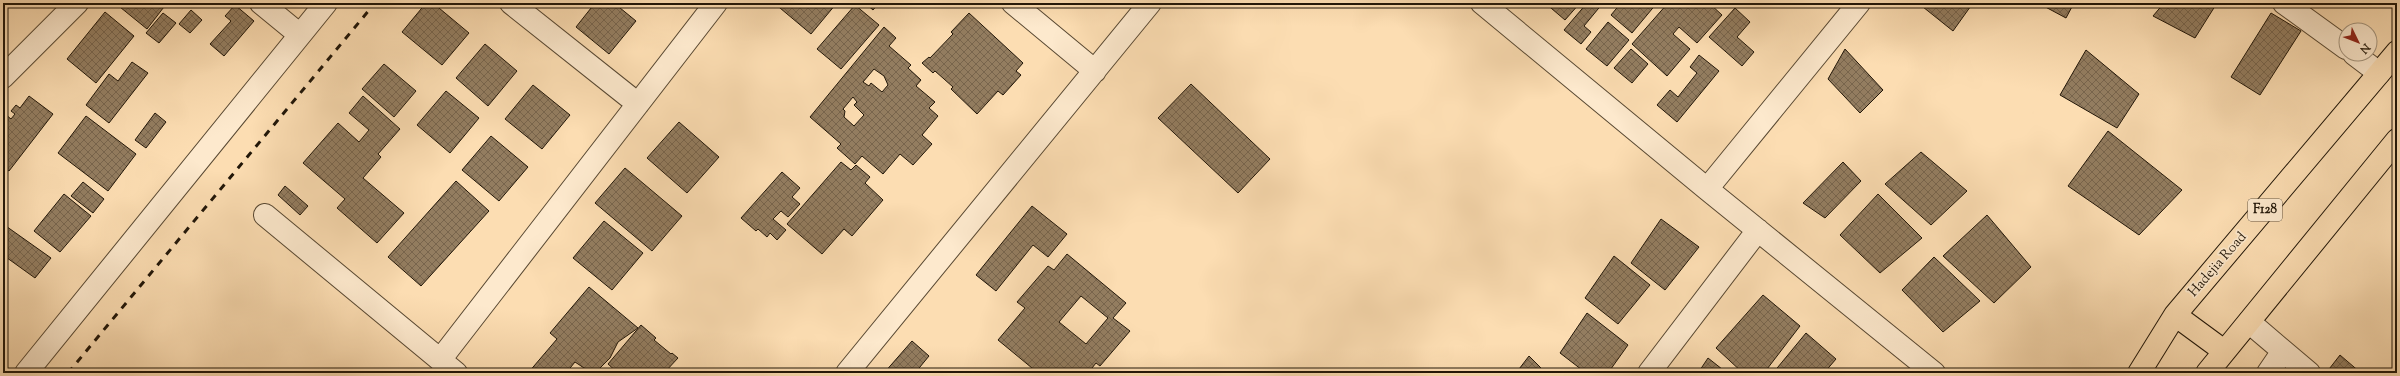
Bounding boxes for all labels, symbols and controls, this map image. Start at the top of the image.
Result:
north arrow [2338,22,2378,62]
text: N [2356,39,2374,57]
road number: F128 [2248,199,2282,221]
street label: Hadejia Road [2184,228,2252,302]

